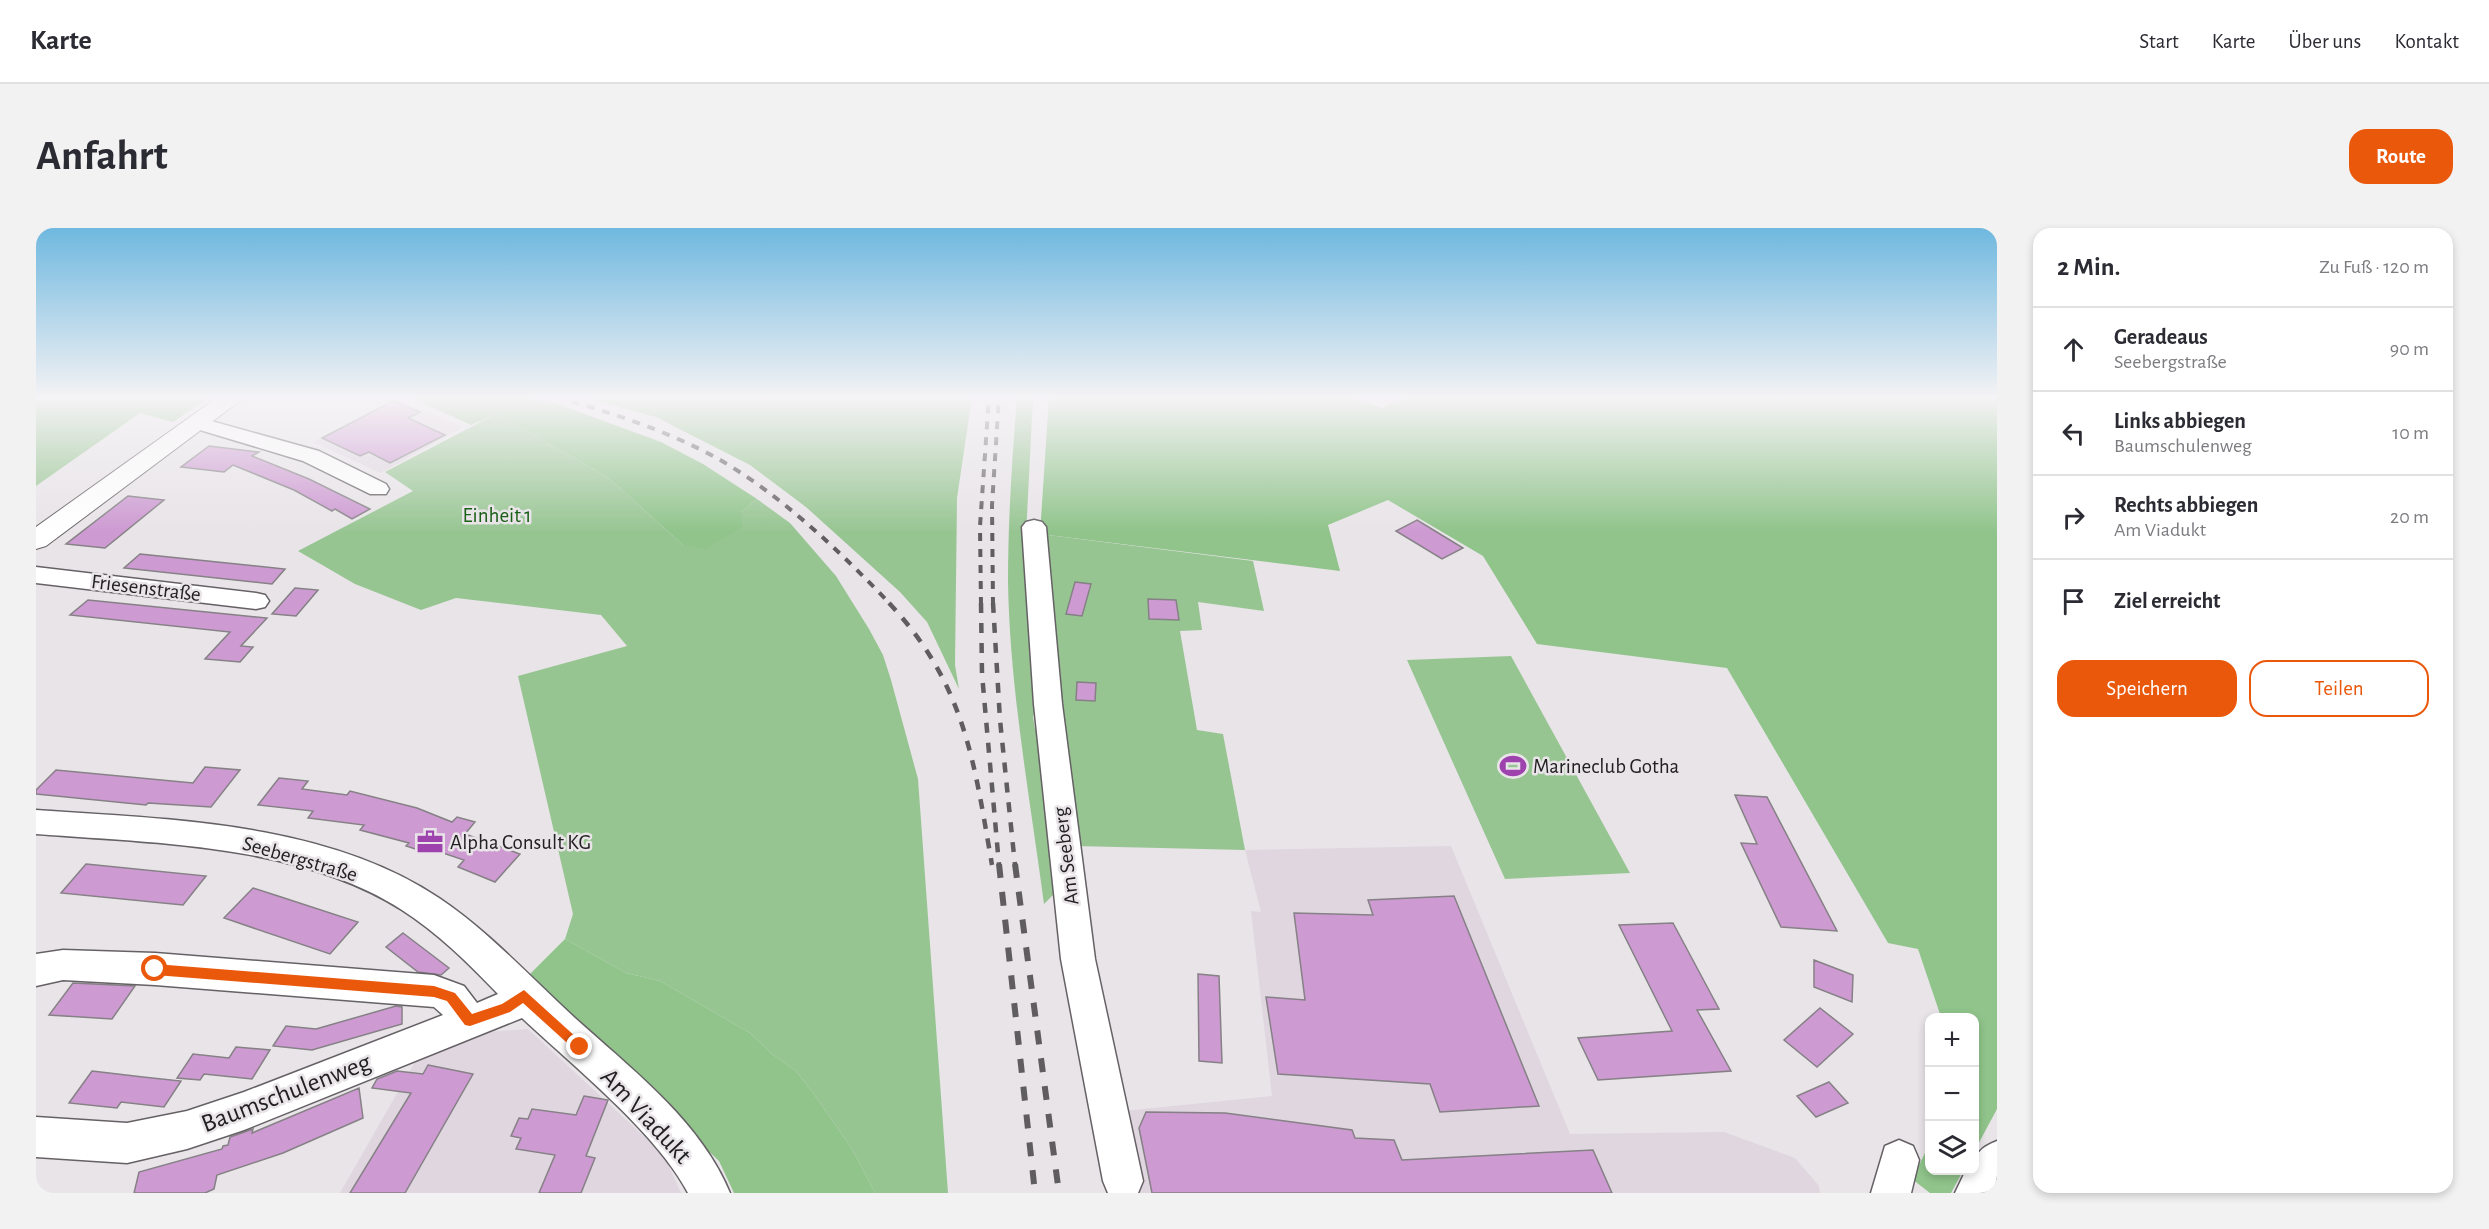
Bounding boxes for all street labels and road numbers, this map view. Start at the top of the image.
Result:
street label: Friesenstraße [90,571,202,605]
street label: Am Seeberg [1049,805,1082,906]
street label: Seebergstraße [240,833,360,885]
street label: Baumschulenweg [198,1049,375,1137]
street label: Am Viadukt [596,1063,696,1169]

